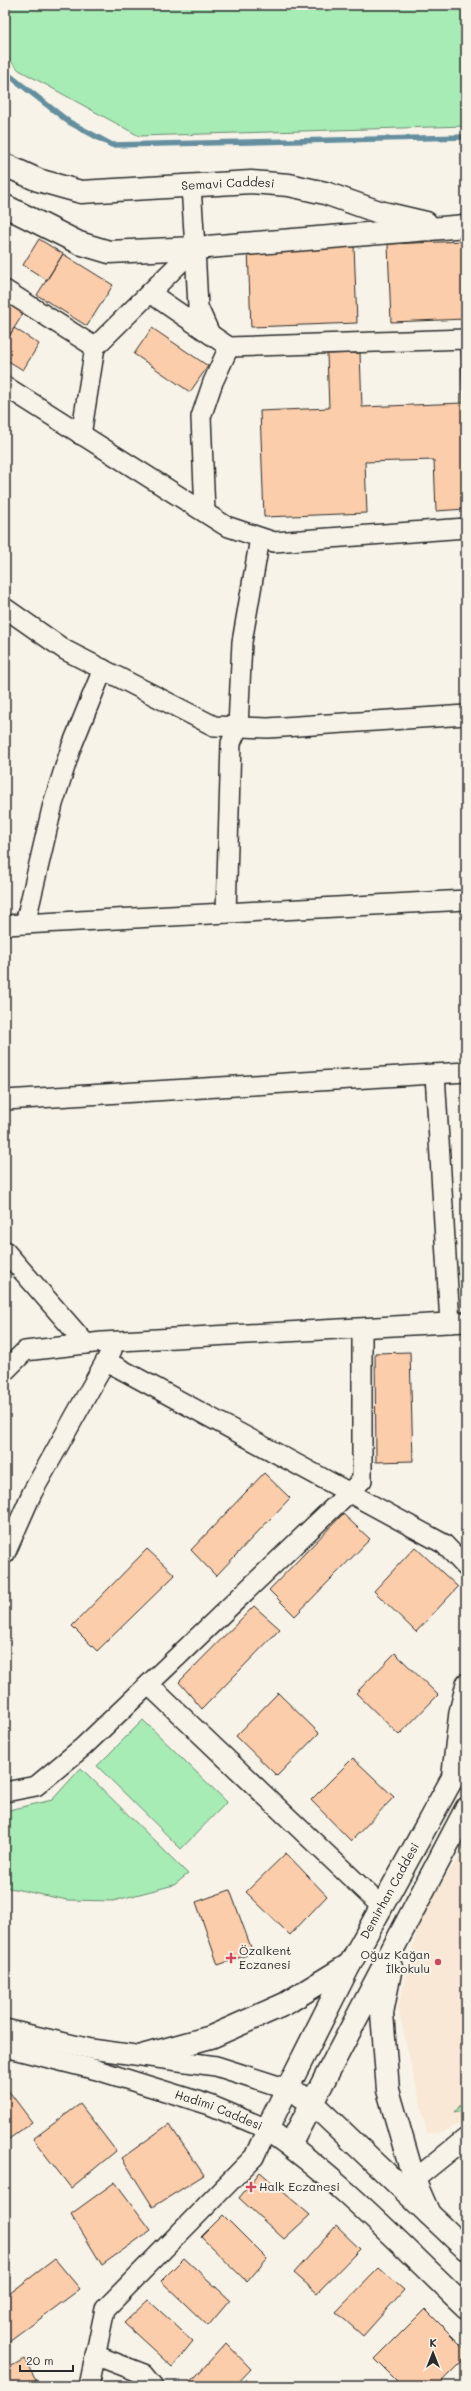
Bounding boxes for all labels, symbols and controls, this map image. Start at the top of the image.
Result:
street label: Semavi Caddesi [181,173,275,193]
street label: Demirhan Caddesi [356,1839,422,1942]
place label: Özalkent Eczanesi [239,1942,291,1972]
place label: Oğuz Kağan İlkokulu [361,1946,430,1976]
marker: Özalkent Eczanesi [226,1953,236,1963]
marker: Oğuz Kağan İlkokulu [433,1957,443,1967]
street label: Hadimi Caddesi [173,2086,265,2133]
place label: Halk Eczanesi [259,2178,340,2194]
marker: Halk Eczanesi [246,2182,256,2192]
north arrow [413,2333,453,2373]
text: K [429,2335,437,2350]
scale bar [20,2347,73,2373]
text: 20 m [26,2352,54,2368]

